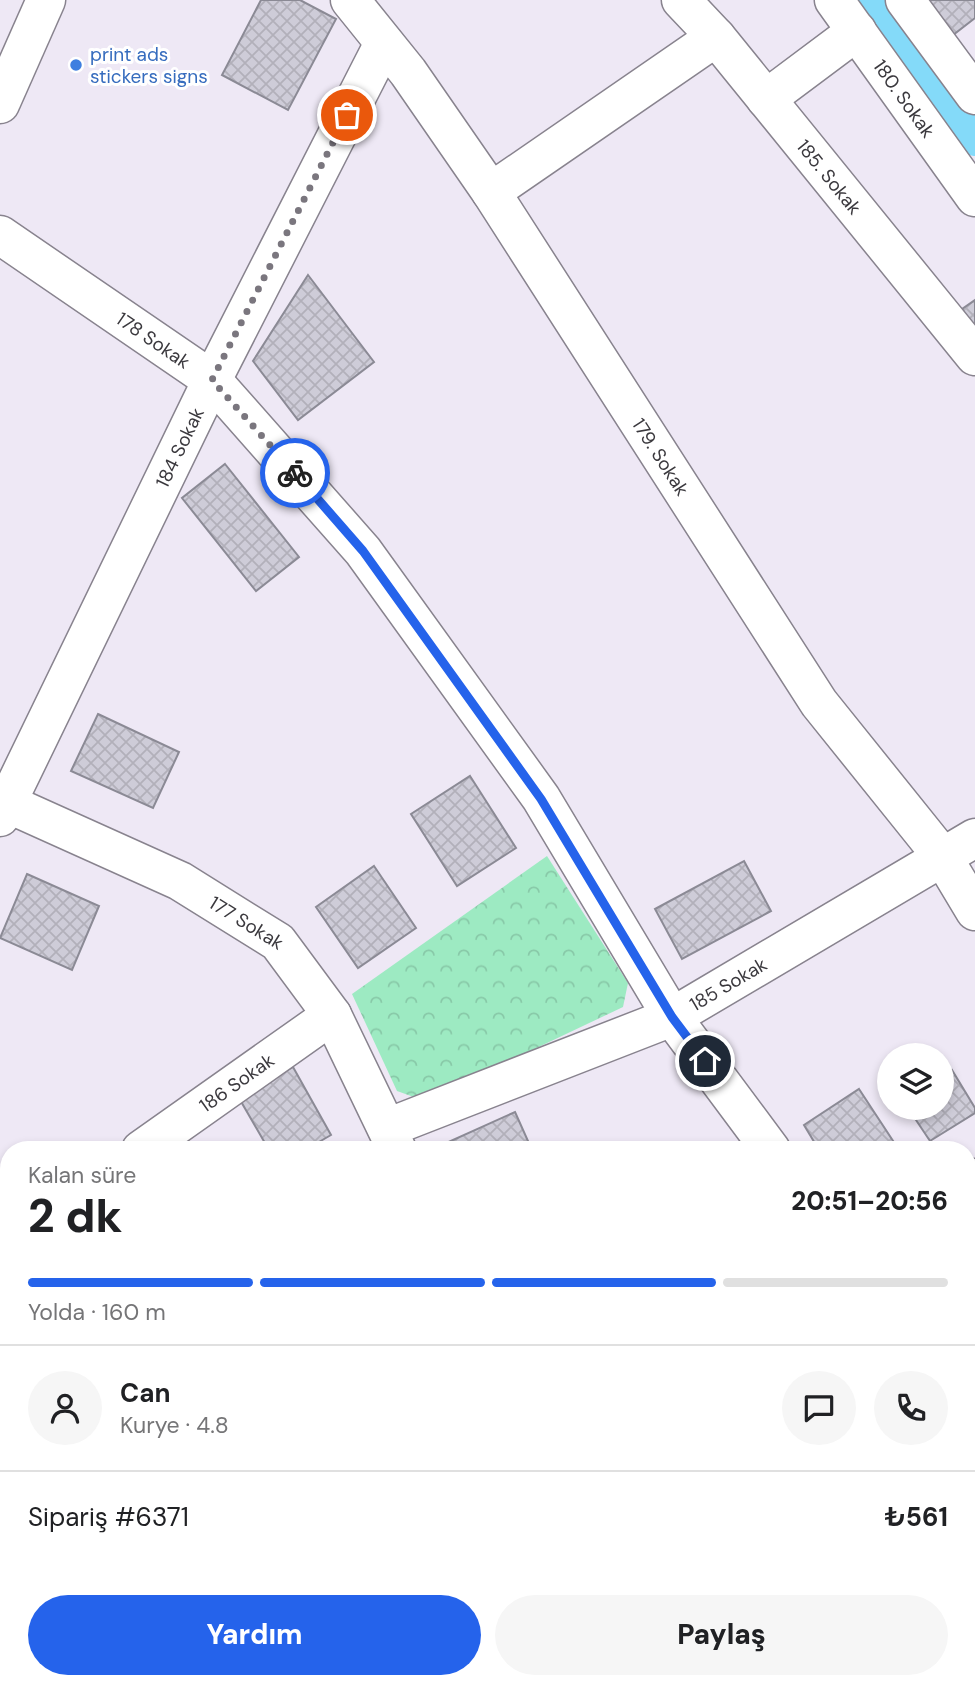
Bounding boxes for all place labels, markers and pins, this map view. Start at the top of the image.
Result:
place label: print ads stickers signs [90,42,208,89]
marker: print ads stickers signs [68,57,84,73]
pin [317,85,377,145]
pin [675,1031,735,1091]

